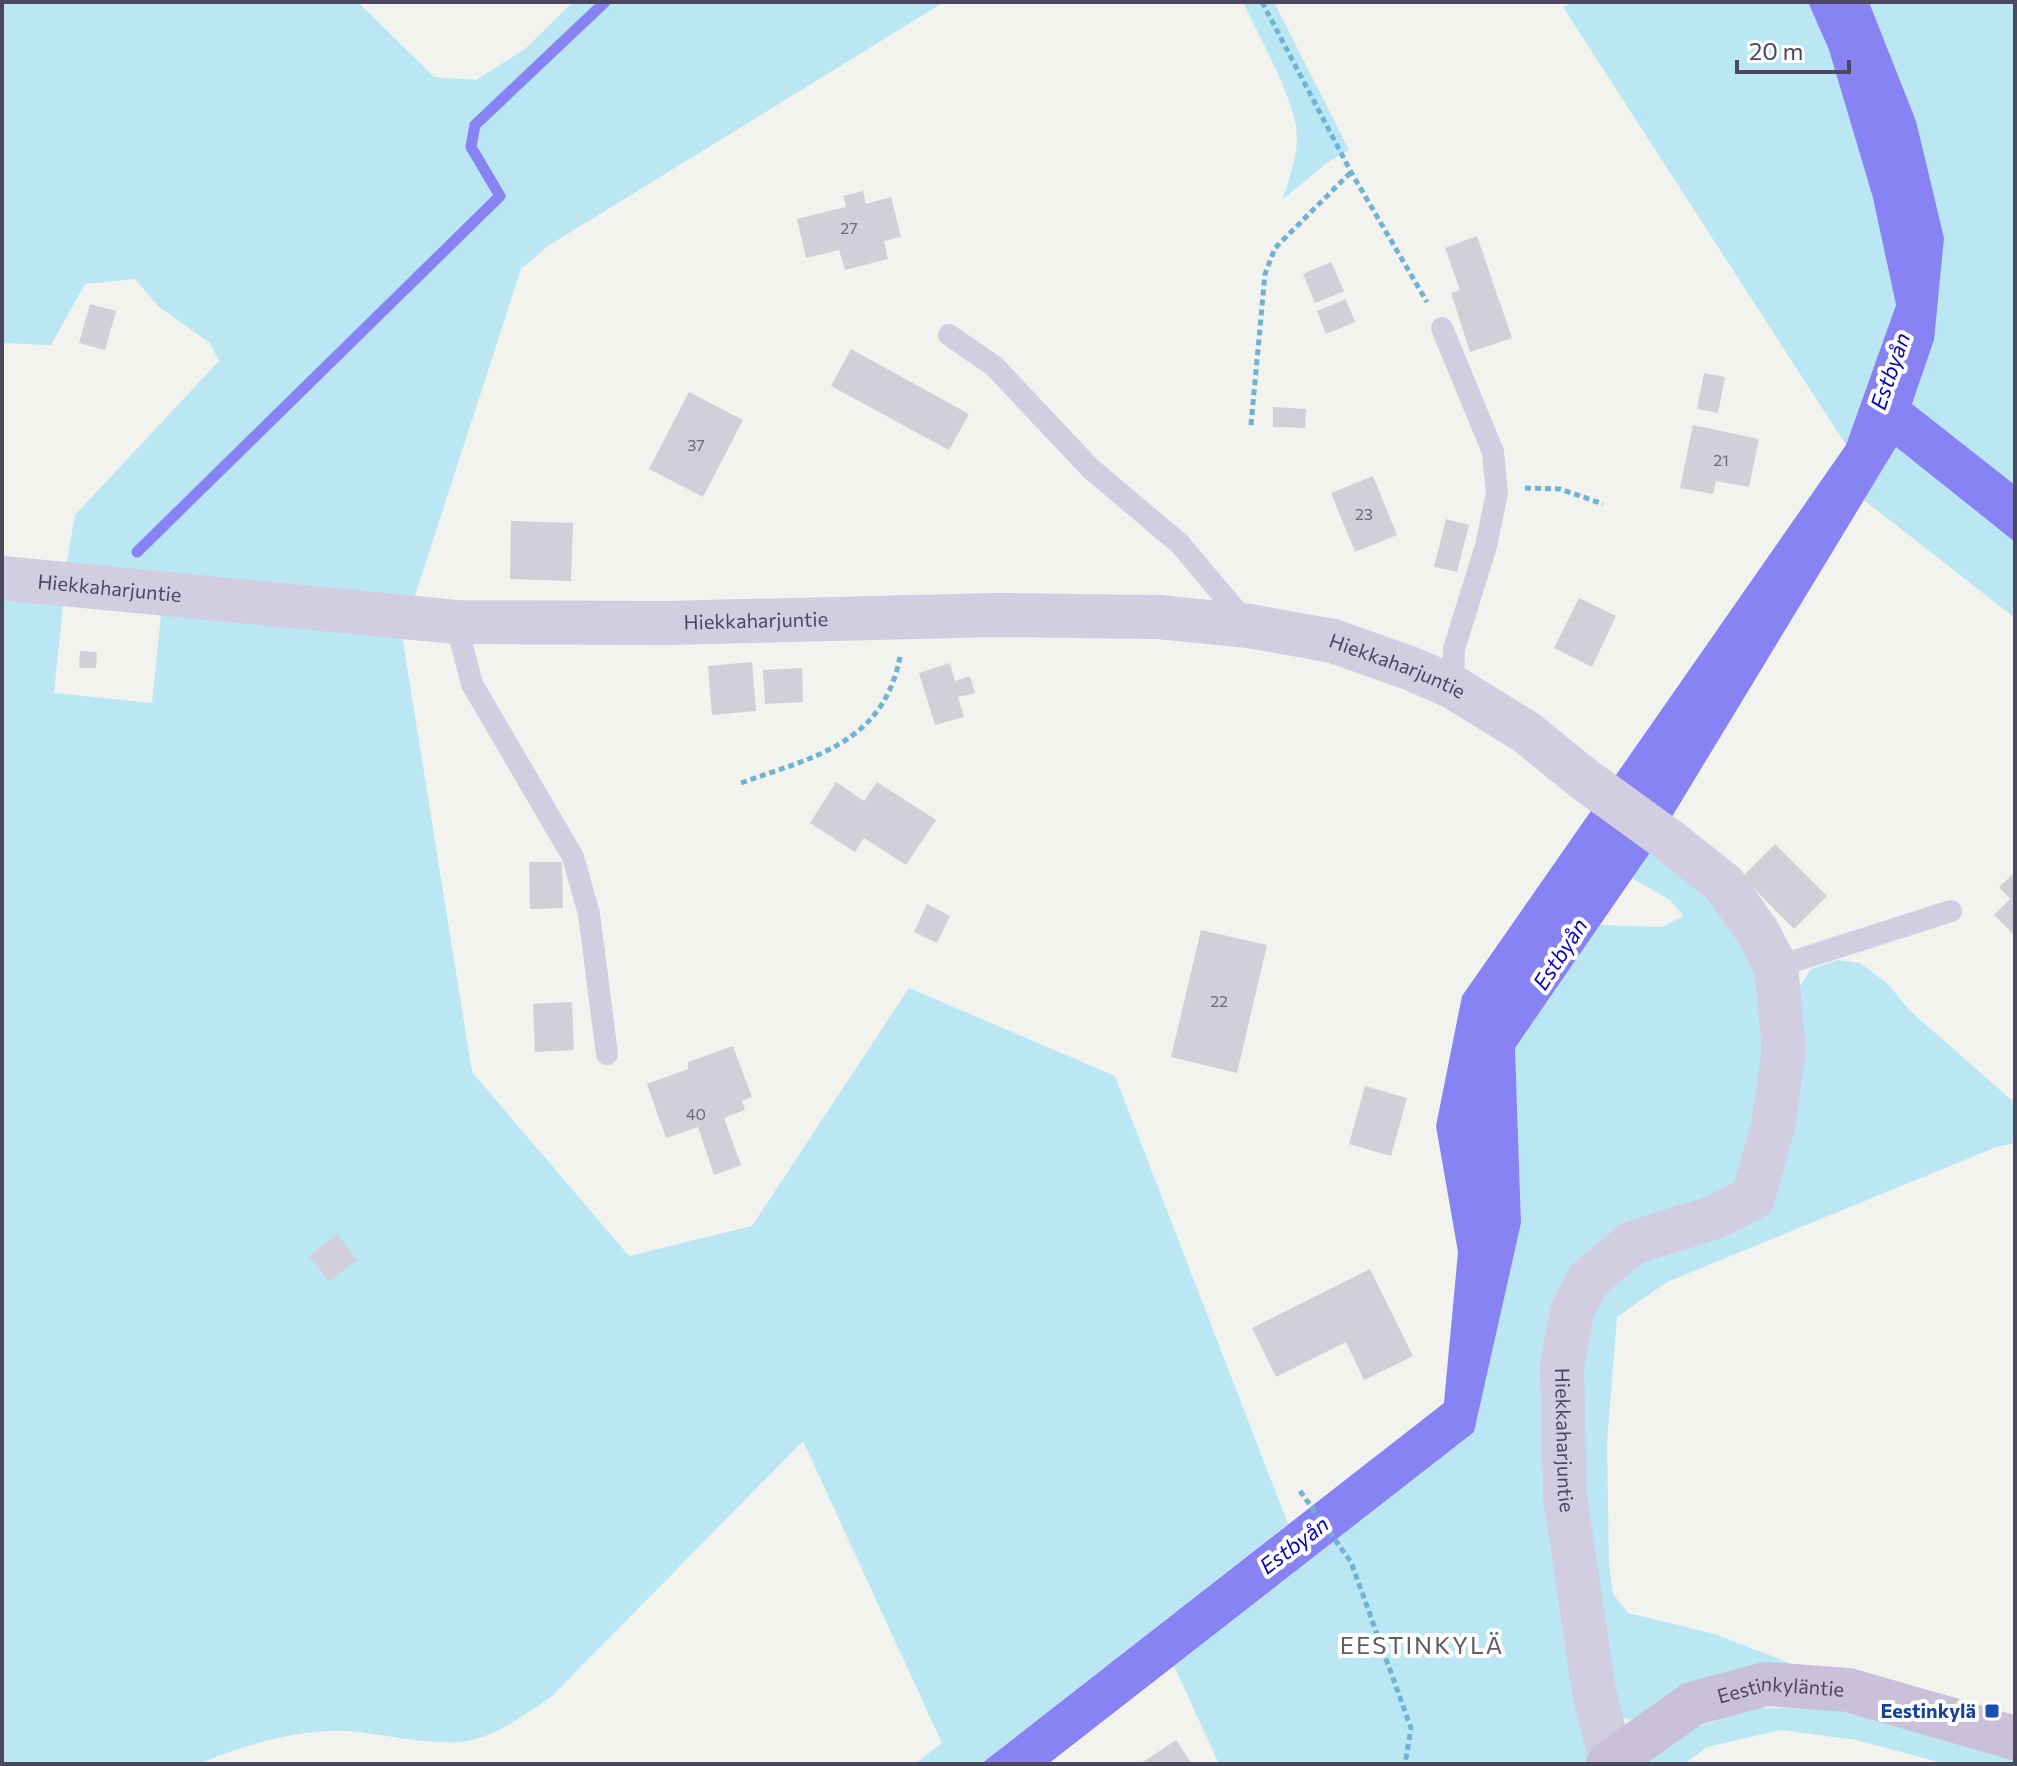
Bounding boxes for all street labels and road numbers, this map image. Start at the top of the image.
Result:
street label: Hiekkaharjuntie [37,569,183,606]
street label: Hiekkaharjuntie [683,606,828,634]
street label: Hiekkaharjuntie [1326,628,1471,703]
street label: Hiekkaharjuntie [1551,1368,1580,1514]
street label: Eestinkyläntie [1714,1671,1845,1708]

